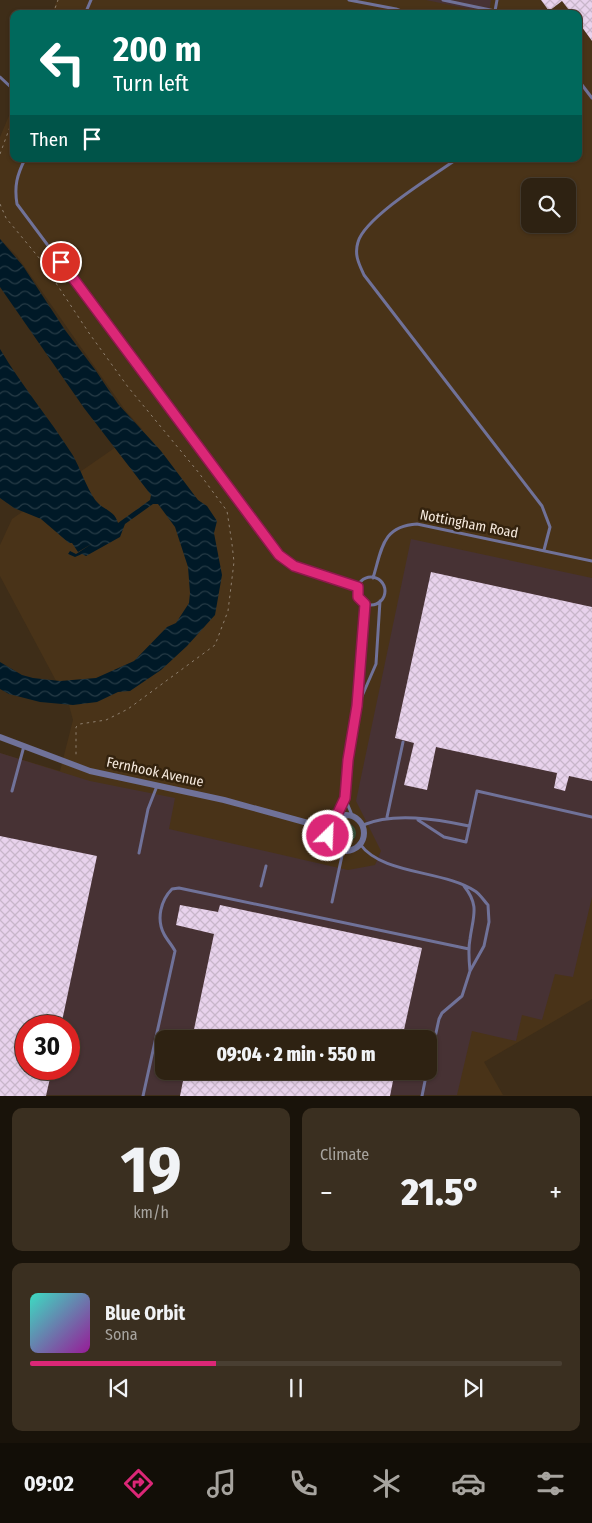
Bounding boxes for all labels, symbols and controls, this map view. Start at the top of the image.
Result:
text: 200 m [113,28,201,70]
icon: left [30,30,95,95]
text: Turn left [113,70,189,97]
icon: arrive [78,125,106,153]
text: Then [30,128,68,151]
map controls [521,178,576,233]
button: search [521,178,576,233]
pin [40,241,82,283]
icon: arrive [47,248,75,276]
street label: Nottingham Road [418,506,520,542]
street label: Fernhook Avenue [105,753,205,791]
position arrow [301,809,353,861]
speed limit sign: 30 [15,1015,80,1080]
text: 09:04 · 2 min · 550 m [216,1043,376,1066]
text: 19 [120,1131,182,1209]
text: Climate [320,1145,369,1164]
text: 21.5° [401,1169,481,1215]
text: − [320,1176,333,1209]
text: + [549,1176,562,1209]
text: km/h [133,1203,169,1222]
text: Blue Orbit [105,1302,185,1325]
text: Sona [105,1325,138,1344]
icon: previous [105,1374,133,1402]
icon: pause [282,1374,310,1402]
icon: next [459,1374,487,1402]
icon: directions [121,1466,156,1501]
icon: music [204,1466,239,1501]
icon: phone [286,1466,321,1501]
icon: climate [369,1466,404,1501]
icon: car [451,1466,486,1501]
icon: filters [533,1466,568,1501]
text: 09:02 [24,1470,74,1497]

